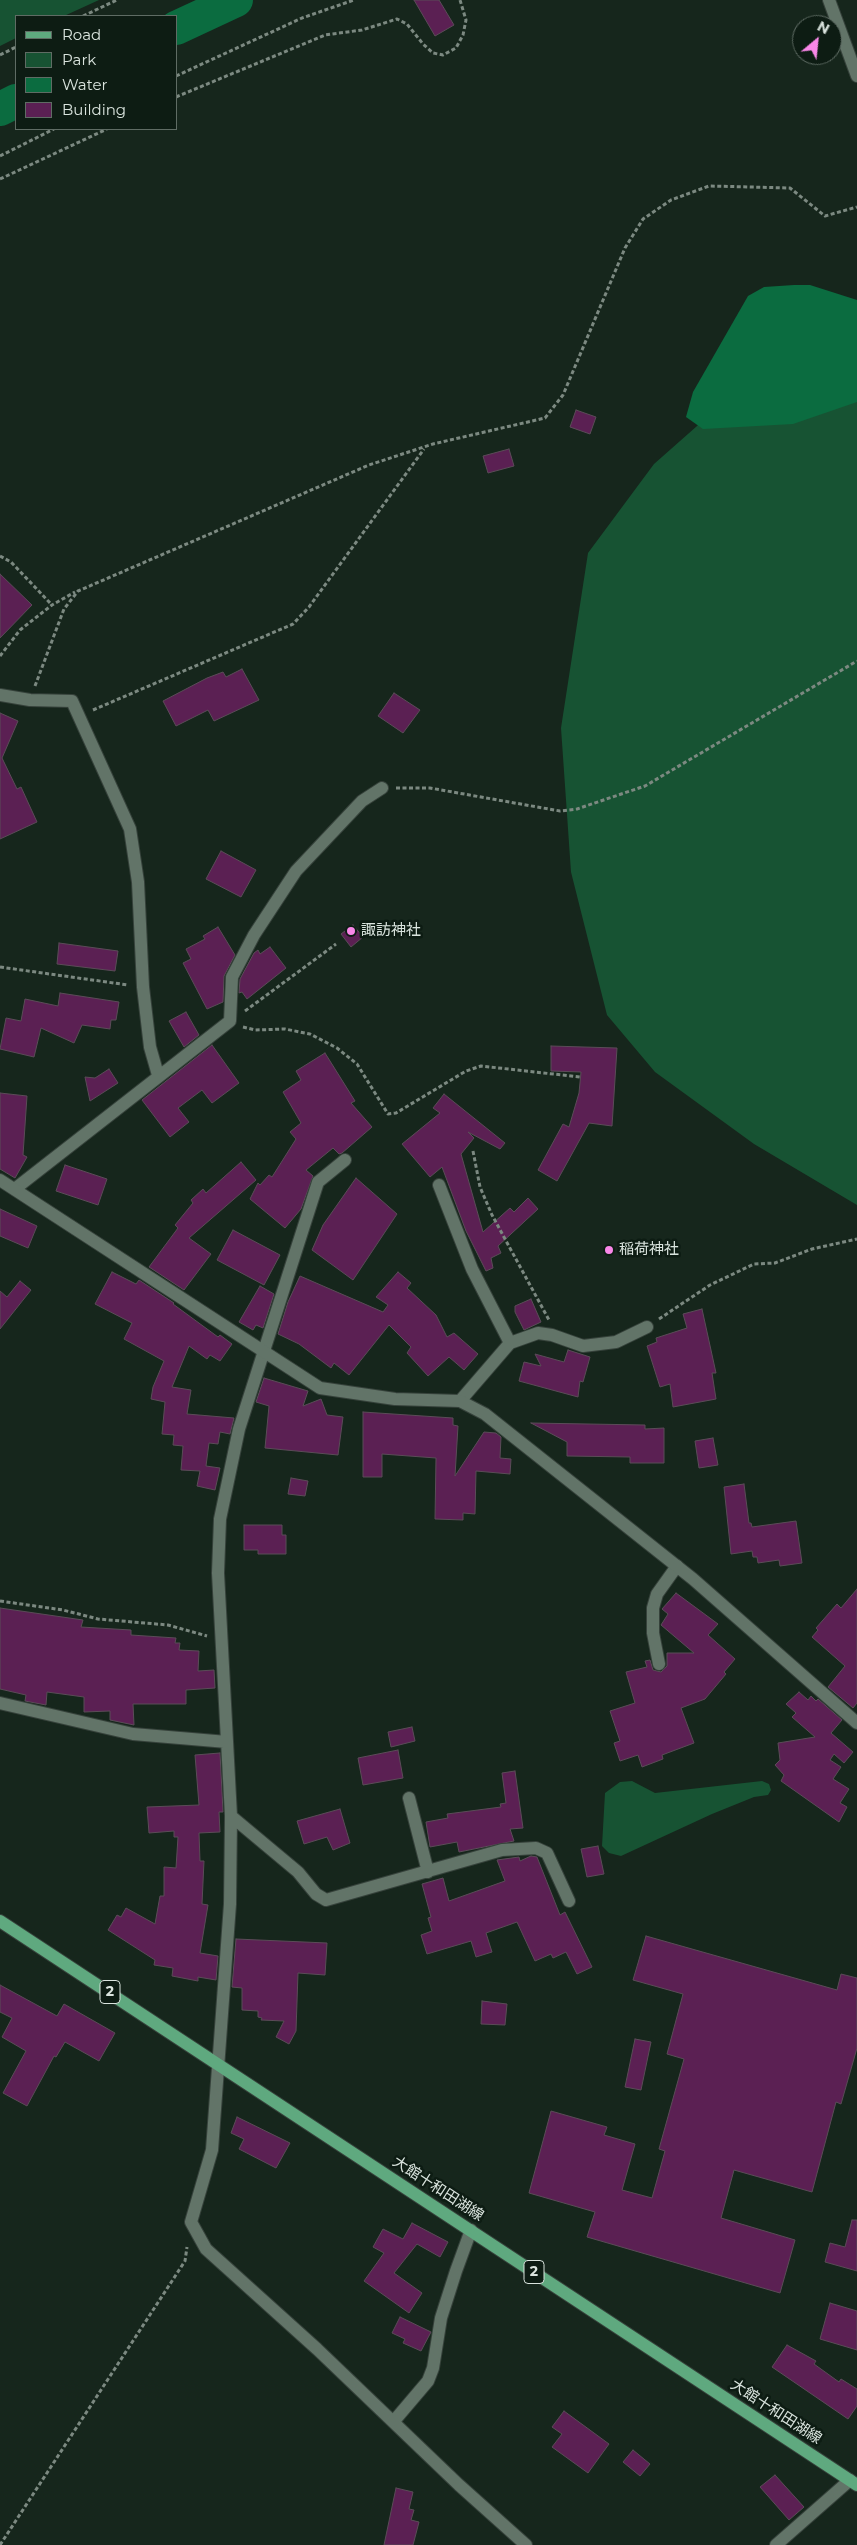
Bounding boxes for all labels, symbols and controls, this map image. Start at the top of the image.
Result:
legend [15,15,178,130]
north arrow [792,15,842,65]
text: N [814,17,833,38]
text: Road [62,25,101,44]
text: Park [62,50,96,69]
text: Water [62,75,108,94]
text: Building [62,100,126,119]
place label: 諏訪神社 [361,922,421,940]
marker: 諏訪神社 [345,925,357,937]
place label: 稲荷神社 [619,1241,679,1259]
marker: 稲荷神社 [603,1244,615,1256]
road number: 2 [100,1980,120,2004]
street label: 大館十和田湖線 [389,2153,487,2225]
road number: 2 [524,2260,544,2284]
street label: 大館十和田湖線 [727,2376,825,2448]

